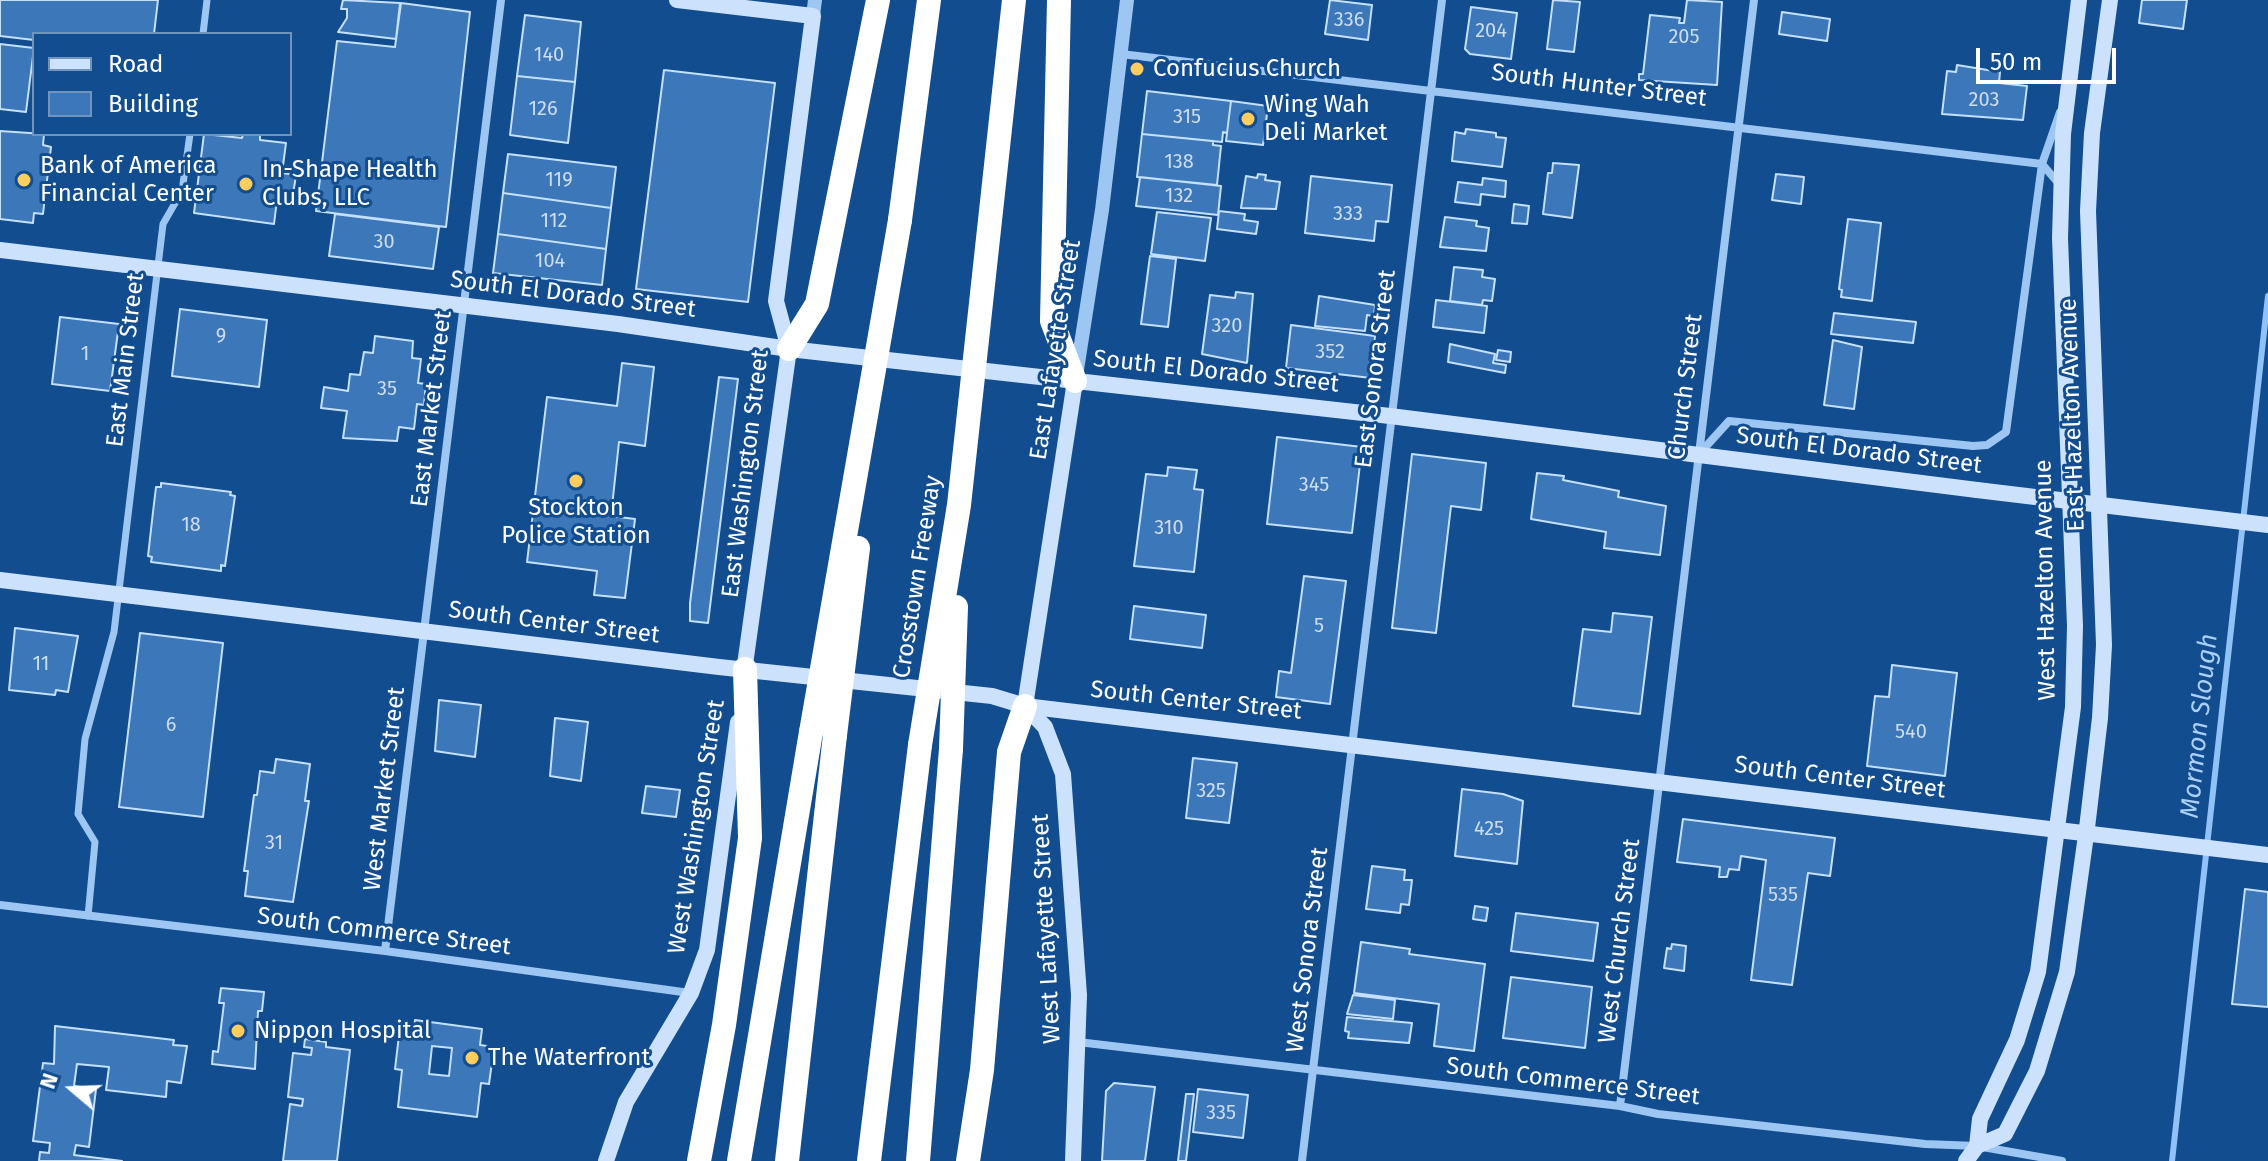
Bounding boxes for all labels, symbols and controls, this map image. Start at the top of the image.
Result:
house number: 336 [1334,8,1364,32]
house number: 204 [1475,19,1507,43]
house number: 205 [1668,25,1700,49]
legend [32,32,292,136]
scale bar [1980,32,2120,82]
house number: 140 [534,43,564,67]
text: 50 m [1990,48,2042,76]
text: Road [108,50,163,78]
place label: Confucius Church [1153,55,1341,83]
street label: South Hunter Street [1490,59,1708,113]
marker: Confucius Church [1128,60,1146,78]
house number: 203 [1969,88,1999,112]
text: Building [108,90,198,118]
place label: Wing Wah Deli Market [1264,91,1388,147]
house number: 126 [528,97,558,121]
house number: 315 [1173,105,1201,129]
marker: Wing Wah Deli Market [1239,110,1257,128]
house number: 138 [1164,150,1194,174]
place label: Bank of America Financial Center [40,152,216,208]
place label: In-Shape Health Clubs, LLC [262,156,437,212]
house number: 119 [545,168,573,192]
marker: Bank of America Financial Center [15,171,33,189]
marker: In-Shape Health Clubs, LLC [237,175,255,193]
house number: 132 [1165,184,1193,208]
house number: 333 [1333,202,1363,226]
house number: 112 [541,209,567,233]
house number: 30 [373,230,395,254]
street label: East Lafayette Street [1024,238,1088,462]
house number: 104 [535,249,565,273]
street label: South El Dorado Street [449,266,697,324]
street label: East Sonora Street [1350,268,1402,470]
street label: East Main Street [101,271,151,449]
street label: East Hazelton Avenue [2055,298,2091,532]
street label: East Market Street [406,309,458,509]
street label: Church Street [1663,312,1709,462]
house number: 320 [1212,314,1242,338]
house number: 9 [216,324,226,348]
house number: 352 [1315,340,1345,364]
house number: 1 [81,342,89,366]
street label: South El Dorado Street [1092,345,1340,399]
street label: East Washington Street [716,348,776,600]
house number: 35 [377,377,397,401]
street label: South El Dorado Street [1735,422,1983,480]
street label: West Hazelton Avenue [2029,459,2063,701]
marker: Stockton Police Station [567,472,585,490]
house number: 345 [1299,473,1329,497]
street label: Crosstown Freeway [888,474,948,680]
place label: Stockton Police Station [501,494,651,550]
house number: 18 [181,513,201,537]
house number: 310 [1154,516,1184,540]
street label: South Center Street [447,596,661,650]
house number: 5 [1314,614,1324,638]
water label: Mormon Slough [2175,632,2225,820]
house number: 11 [32,652,50,676]
street label: South Center Street [1089,676,1303,726]
street label: West Market Street [358,685,412,893]
street label: West Washington Street [663,698,731,956]
house number: 6 [166,713,176,737]
house number: 540 [1895,720,1927,744]
street label: South Center Street [1733,751,1947,805]
house number: 325 [1196,779,1226,803]
street label: West Lafayette Street [1027,813,1067,1045]
house number: 425 [1474,817,1504,841]
house number: 31 [265,831,283,855]
street label: West Church Street [1593,837,1647,1045]
street label: West Sonora Street [1281,846,1335,1054]
house number: 535 [1768,883,1798,907]
street label: South Commerce Street [255,902,513,962]
place label: Nippon Hospital [254,1017,431,1045]
marker: Nippon Hospital [229,1022,247,1040]
place label: The Waterfront [488,1044,650,1072]
north arrow [32,1049,112,1129]
marker: The Waterfront [463,1049,481,1067]
street label: South Commerce Street [1444,1052,1702,1112]
text: N [34,1070,64,1092]
house number: 335 [1206,1101,1236,1125]

